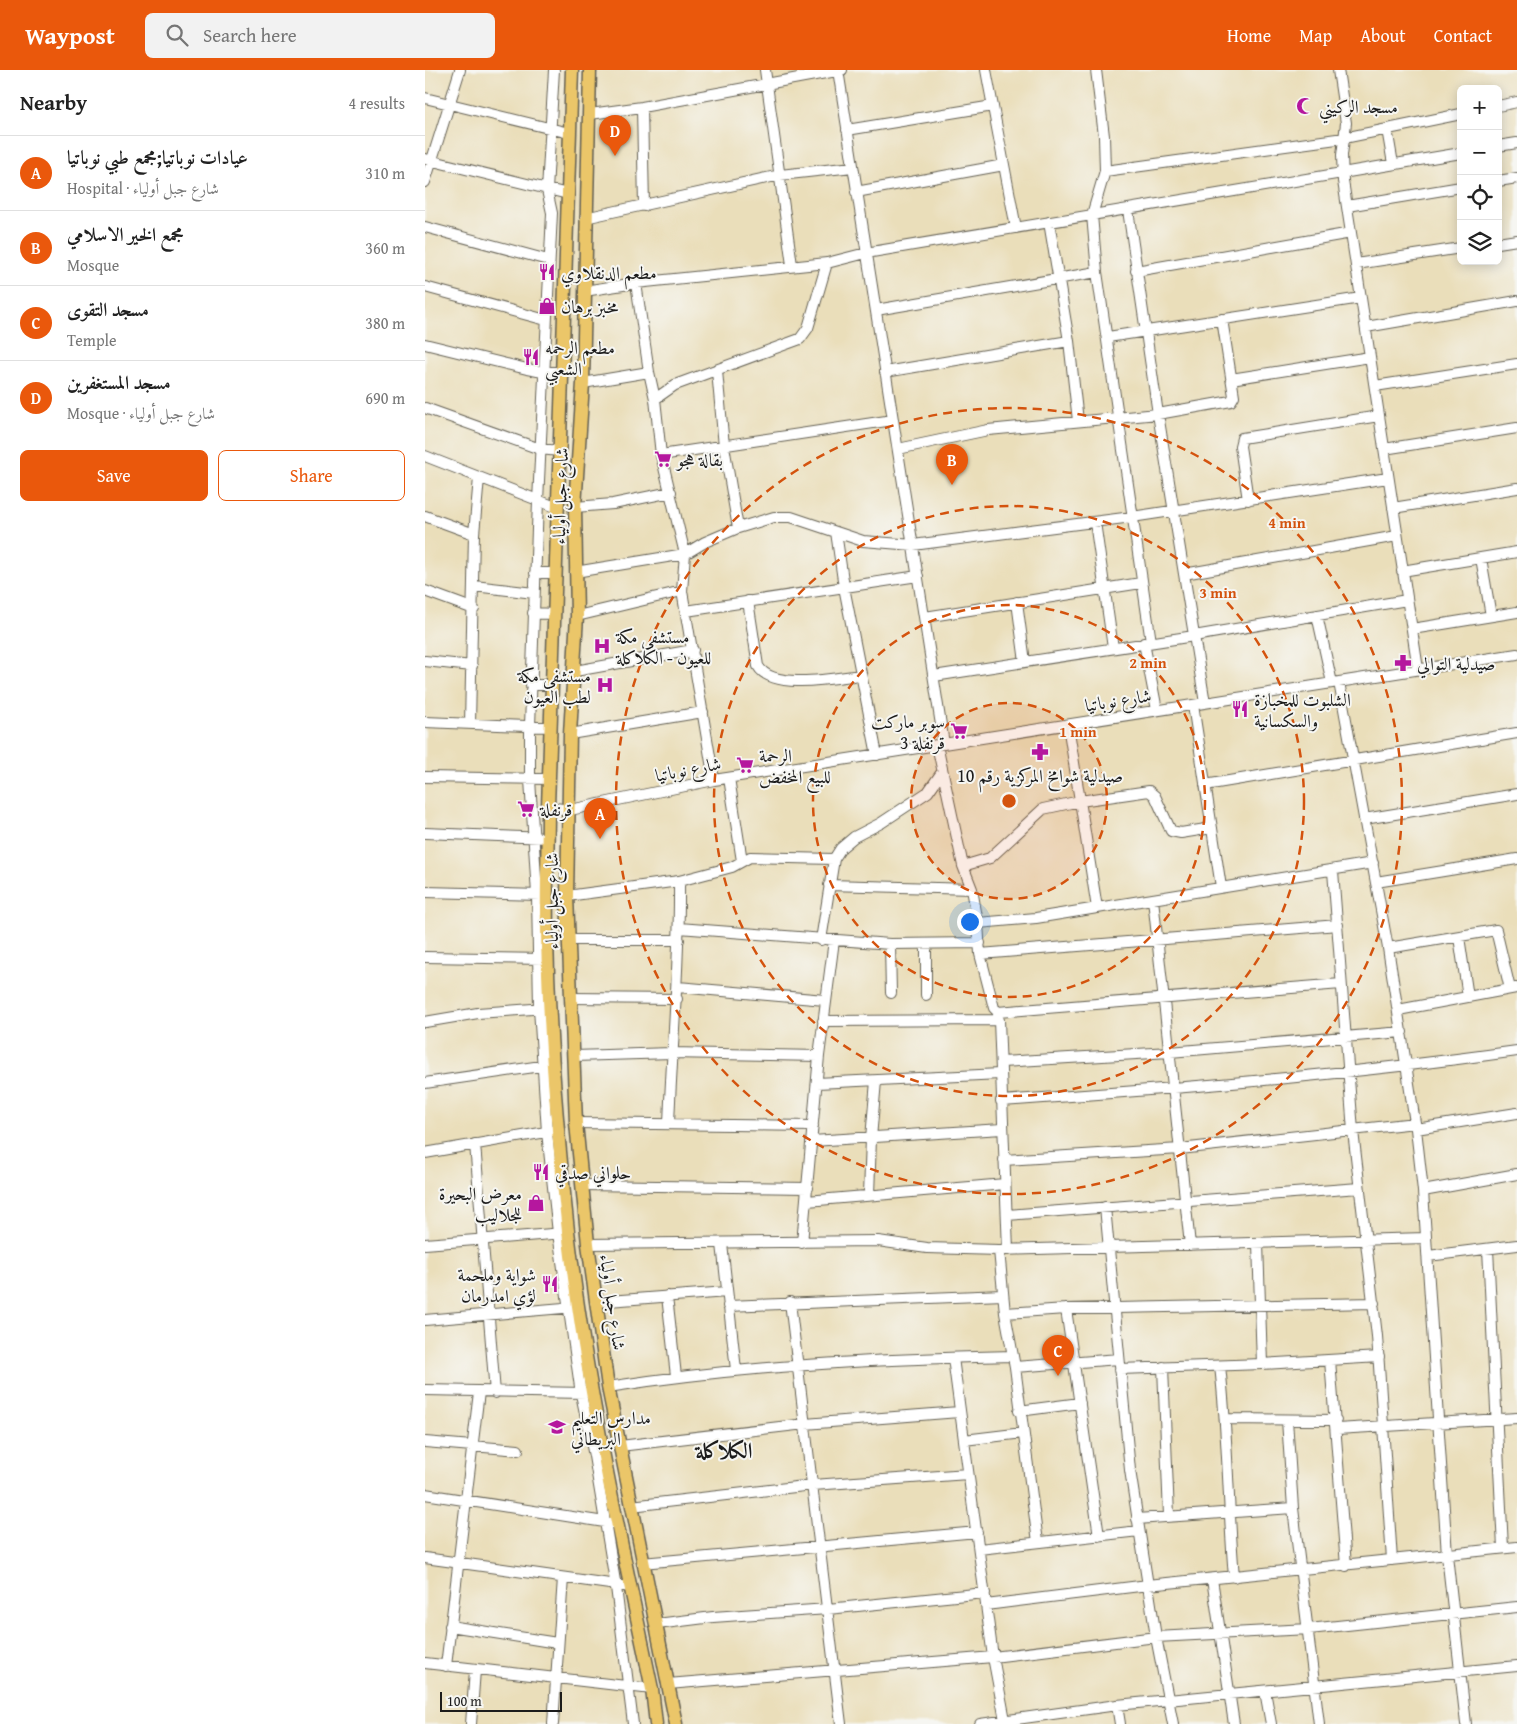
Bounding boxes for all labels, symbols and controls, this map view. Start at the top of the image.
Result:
search box [145,13,495,58]
text: Waypost [25,18,115,53]
icon: search [163,21,191,49]
text: Search here [203,21,297,49]
text: Home [1227,22,1271,49]
text: Map [1299,22,1332,49]
text: About [1360,22,1406,49]
text: Contact [1434,22,1492,49]
map controls [1457,85,1502,265]
button: + [1457,85,1502,130]
text: Nearby [20,87,87,118]
text: 4 results [348,91,405,115]
place label: مسجد الركيني [1319,93,1398,124]
mosque icon: مسجد الركيني [1295,96,1315,116]
pin: D [599,115,631,156]
button: − [1457,130,1502,175]
text: عيادات نوباتيا;مجمع طبي نوباتيا [67,143,248,171]
text: A [31,161,41,185]
text: 310 m [365,161,405,185]
button: locate [1457,175,1502,220]
text: Hospital · شارع جبل أولياء [67,176,219,200]
text: مجمع الخير الاسلامي [67,220,184,248]
button: layers [1457,220,1502,265]
text: B [31,236,41,260]
text: 360 m [365,236,405,260]
text: Mosque [67,253,119,277]
place label: مطعم الدنقلاوي [561,259,657,290]
restaurant icon: مطعم الدنقلاوي [537,262,557,282]
place label: مخبز برهان [561,293,619,320]
text: مسجد التقوى [67,295,149,323]
shop icon: مخبز برهان [537,296,557,316]
text: C [31,311,41,335]
text: 380 m [365,311,405,335]
text: Temple [67,328,117,352]
place label: مطعم الرحمه الشعبي [545,334,615,386]
restaurant icon: مطعم الرحمه الشعبي [521,347,541,367]
text: مسجد المستغفرين [67,368,171,396]
text: D [31,386,41,410]
text: 690 m [365,386,405,410]
text: Mosque · شارع جبل أولياء [67,401,215,425]
pin: B [936,444,968,485]
place label: بقالة هجو [675,446,723,473]
street label: شارع جبل أولياء [545,447,577,545]
supermarket icon: بقالة هجو [653,449,673,469]
button: Save [20,450,208,501]
button: Share [218,450,405,501]
text: 4 min [1268,512,1306,533]
text: 3 min [1199,582,1237,603]
place label: مستشفى مكة للعيون - الكلاكلة [615,623,711,671]
hospital icon: مستشفى مكة للعيون - الكلاكلة [592,636,612,656]
place label: صيدلية التوالي [1417,650,1495,679]
text: 2 min [1129,652,1167,673]
pharmacy icon: صيدلية التوالي [1393,653,1413,673]
place label: مستشفى مكة لطب العيون [517,662,591,710]
hospital icon: مستشفى مكة لطب العيون [595,675,615,695]
street label: شارع نوباتيا [1083,681,1153,721]
place label: الشلبوت للمخبازة والسكسانية [1254,686,1351,734]
restaurant icon: الشلبوت للمخبازة والسكسانية [1230,699,1250,719]
place label: سوبر ماركت قرنفلة 3 [871,708,945,756]
supermarket icon: سوبر ماركت قرنفلة 3 [949,721,969,741]
text: 1 min [1059,721,1097,742]
place label: الرحمة للبيع المخفض [759,742,831,793]
pharmacy icon: صيدلية شوامخ المركزية رقم 10 [1030,742,1050,762]
street label: شارع نوباتيا [653,749,724,791]
supermarket icon: الرحمة للبيع المخفض [735,755,755,775]
place label: صيدلية شوامخ المركزية رقم 10 [957,762,1123,793]
centre of rings [1000,792,1018,810]
place label: قرنفلة [539,796,572,823]
pin: A [584,798,616,839]
supermarket icon: قرنفلة [516,799,536,819]
street label: شارع جبل أولياء [538,853,567,949]
your location [957,909,983,935]
place label: حلواني صدقي [555,1159,631,1188]
restaurant icon: حلواني صدقي [531,1162,551,1182]
place label: معرض البحيرة للجلاليب [439,1180,522,1228]
shop icon: معرض البحيرة للجلاليب [526,1193,546,1213]
street label: شارع جبل أولياء [591,1252,633,1352]
place label: شواية وملحمة لؤي امدرمان [458,1261,536,1311]
restaurant icon: شواية وملحمة لؤي امدرمان [540,1274,560,1294]
pin: C [1042,1335,1074,1376]
place label: مدارس التعليم البريطاني [571,1404,651,1454]
school or university icon: مدارس التعليم البريطاني [547,1417,567,1437]
district label: الكلاكلة [693,1434,753,1466]
scale bar [440,1689,563,1712]
text: 100 m [447,1691,482,1711]

